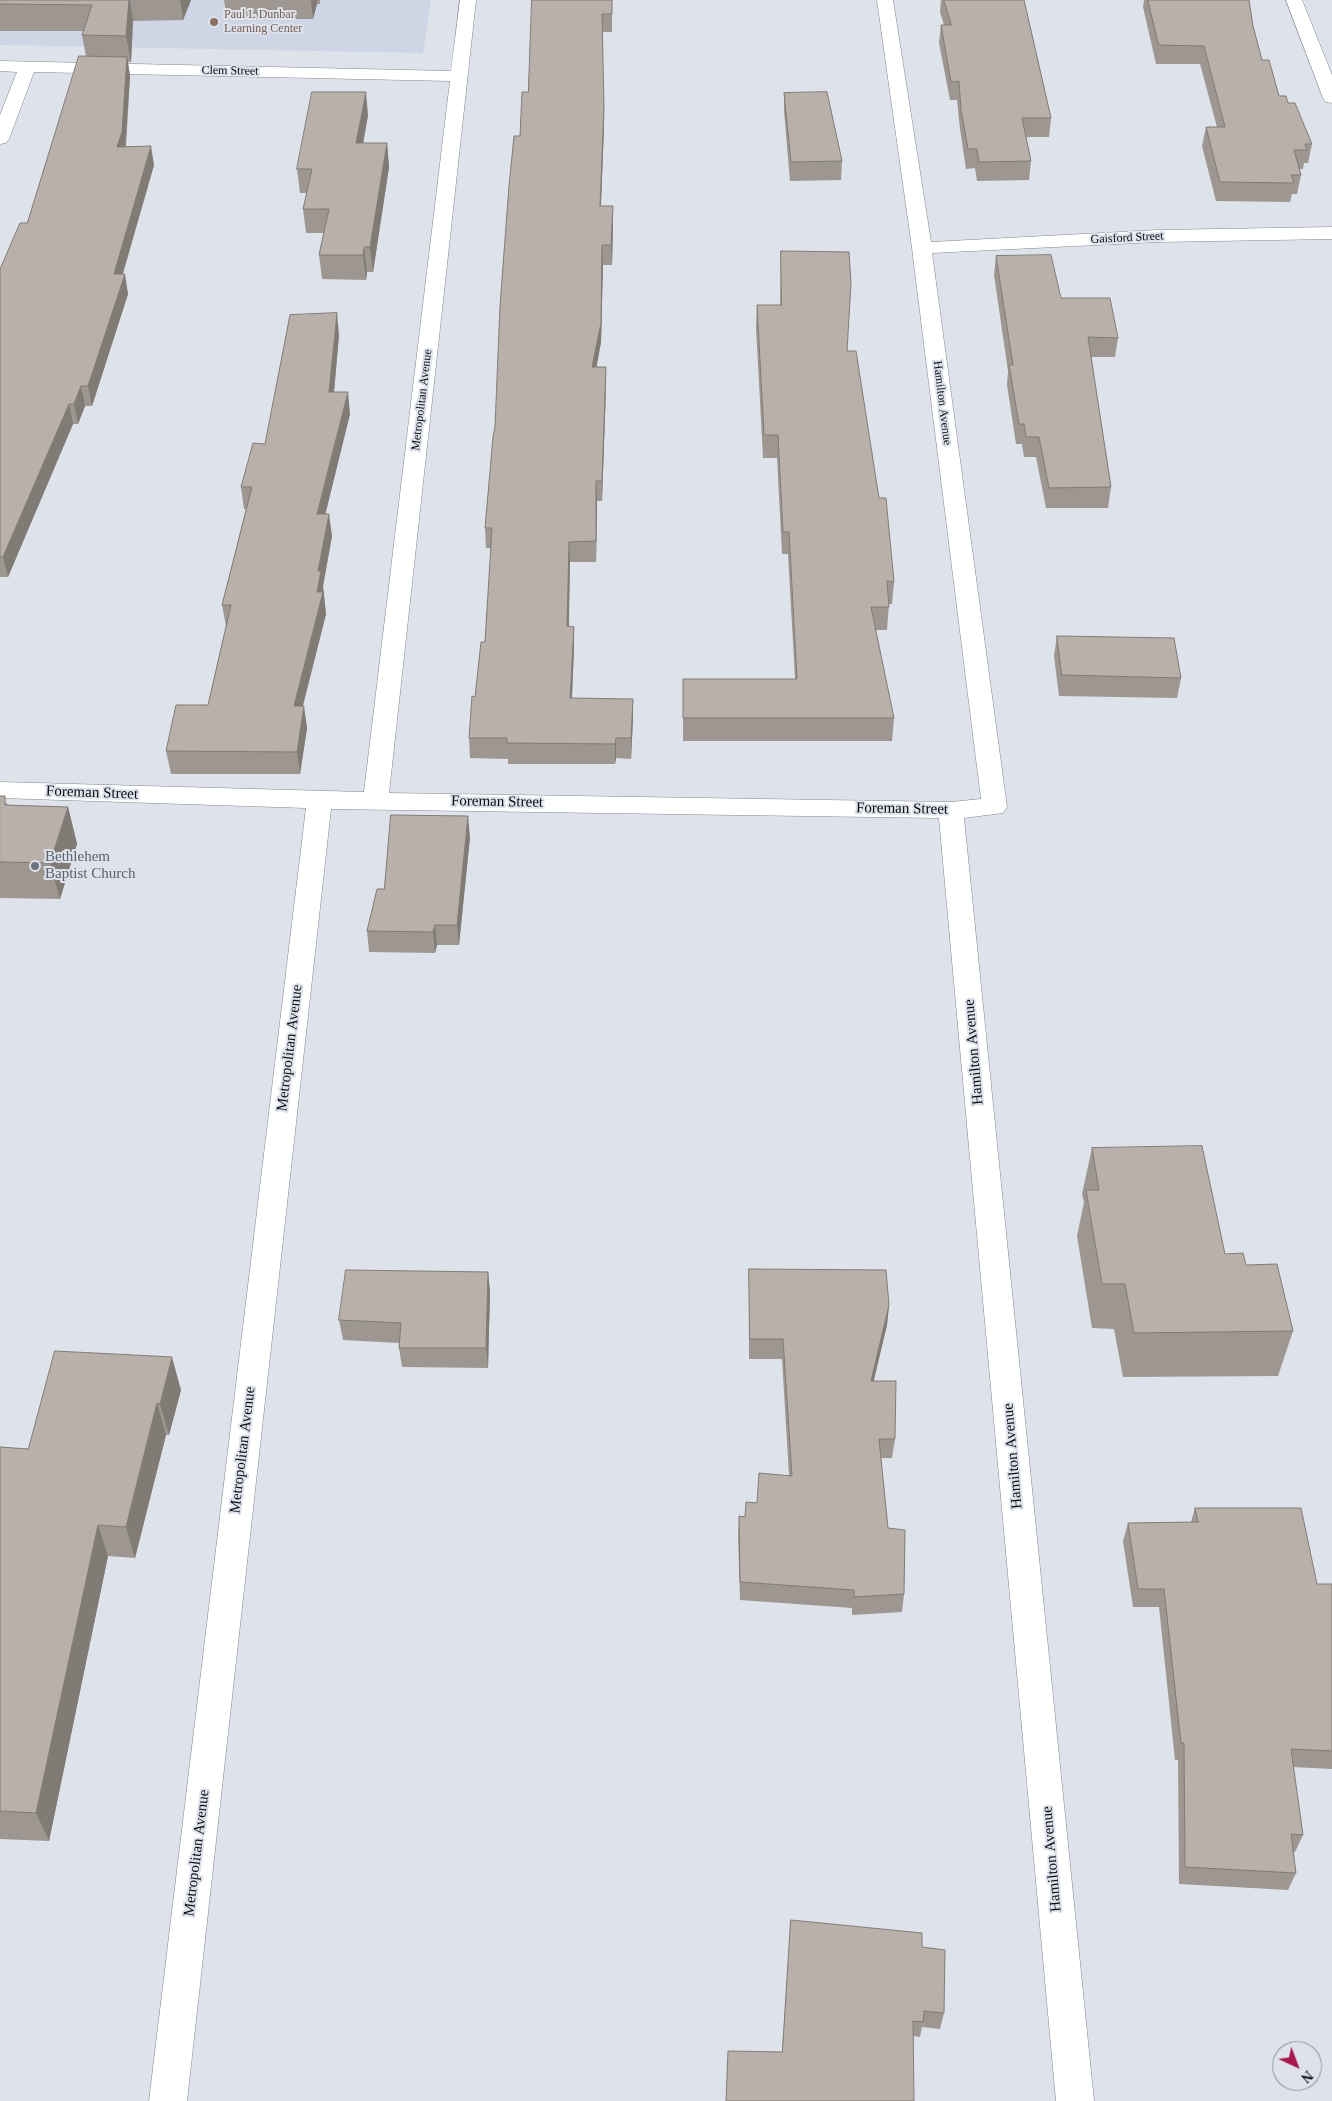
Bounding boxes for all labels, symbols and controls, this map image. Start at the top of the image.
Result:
place label: Paul L Dunbar Learning Center [224,8,302,36]
marker: Paul L Dunbar Learning Center [208,16,220,28]
street label: Clem Street [201,63,259,79]
street label: Gaisford Street [1090,229,1164,247]
street label: Metropolitan Avenue [409,348,435,452]
street label: Hamilton Avenue [930,360,954,446]
street label: Foreman Street [46,782,138,804]
street label: Foreman Street [451,792,543,812]
street label: Foreman Street [856,799,948,819]
place label: Bethlehem Baptist Church [45,848,135,883]
marker: Bethlehem Baptist Church [29,860,41,872]
street label: Metropolitan Avenue [273,984,307,1112]
street label: Hamilton Avenue [960,998,988,1106]
street label: Metropolitan Avenue [226,1386,260,1514]
street label: Hamilton Avenue [999,1402,1027,1510]
street label: Metropolitan Avenue [180,1789,214,1917]
street label: Hamilton Avenue [1038,1805,1066,1913]
north arrow [1272,2041,1322,2091]
text: N [1298,2068,1316,2086]

